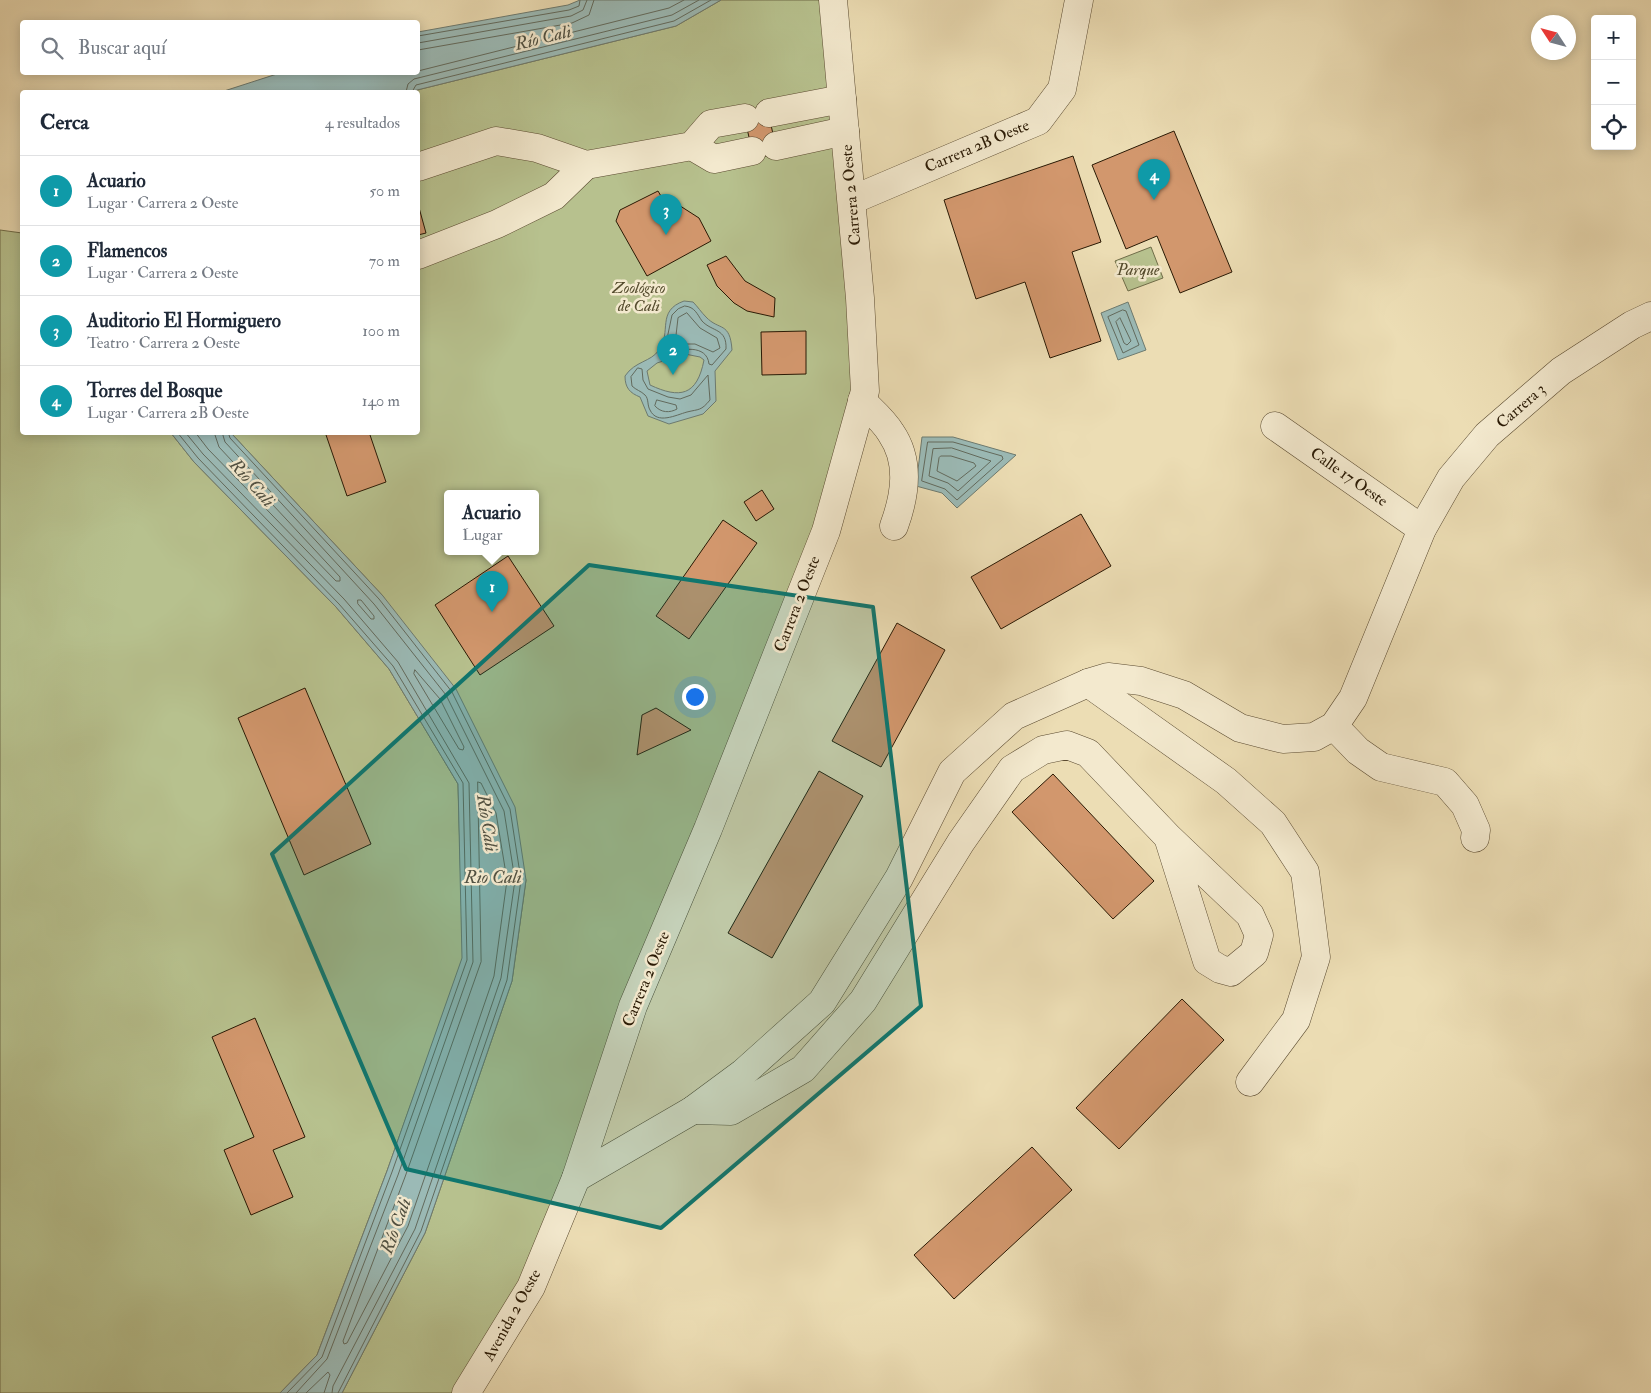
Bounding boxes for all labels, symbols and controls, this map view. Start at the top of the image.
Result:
north arrow [1531,15,1576,60]
map controls [1591,15,1636,150]
button: + [1591,15,1636,60]
search box [20,20,420,75]
water label: Río Cali [511,20,574,56]
icon: search [38,34,66,62]
text: Buscar aquí [78,36,166,60]
button: − [1591,60,1636,105]
button: locate [1591,105,1636,150]
text: Cerca [40,109,89,136]
text: 4 resultados [325,113,400,133]
street label: Carrera 2B Oeste [922,115,1033,177]
street label: Carrera 2 Oeste [837,143,865,246]
pin: 4 [1138,159,1170,200]
text: Acuario [87,169,146,193]
text: 1 [53,181,59,201]
text: 50 m [369,181,400,201]
text: Lugar · Carrera 2 Oeste [87,193,238,213]
pin: 3 [650,194,682,235]
text: Flamencos [87,239,167,263]
text: 2 [52,251,60,271]
text: 70 m [369,251,400,271]
park label: Parque [1116,260,1160,280]
text: Lugar · Carrera 2 Oeste [87,263,238,283]
park label: Zoológico de Cali [611,278,666,316]
text: Auditorio El Hormiguero [87,309,281,333]
text: 3 [53,321,59,341]
text: 100 m [362,321,400,341]
text: Teatro · Carrera 2 Oeste [87,333,240,353]
pin: 2 [657,334,689,375]
text: Torres del Bosque [87,379,222,403]
street label: Carrera 3 [1492,379,1550,433]
text: 4 [52,391,60,411]
text: 140 m [362,391,400,411]
text: Lugar · Carrera 2B Oeste [87,403,249,423]
street label: Calle 17 Oeste [1306,443,1392,511]
water label: Río Cali [224,453,280,512]
popup [444,490,539,555]
text: Acuario [462,501,521,525]
text: Lugar [462,525,503,545]
street label: Carrera 2 Oeste [770,553,825,655]
pin: 1 [476,571,508,612]
your location [682,684,708,710]
water label: Río Cali [471,792,503,853]
water label: Rio Cali [463,866,522,889]
street label: Carrera 2 Oeste [618,928,674,1030]
water label: Río Cali [375,1195,417,1258]
street label: Avenida 2 Oeste [478,1265,546,1365]

